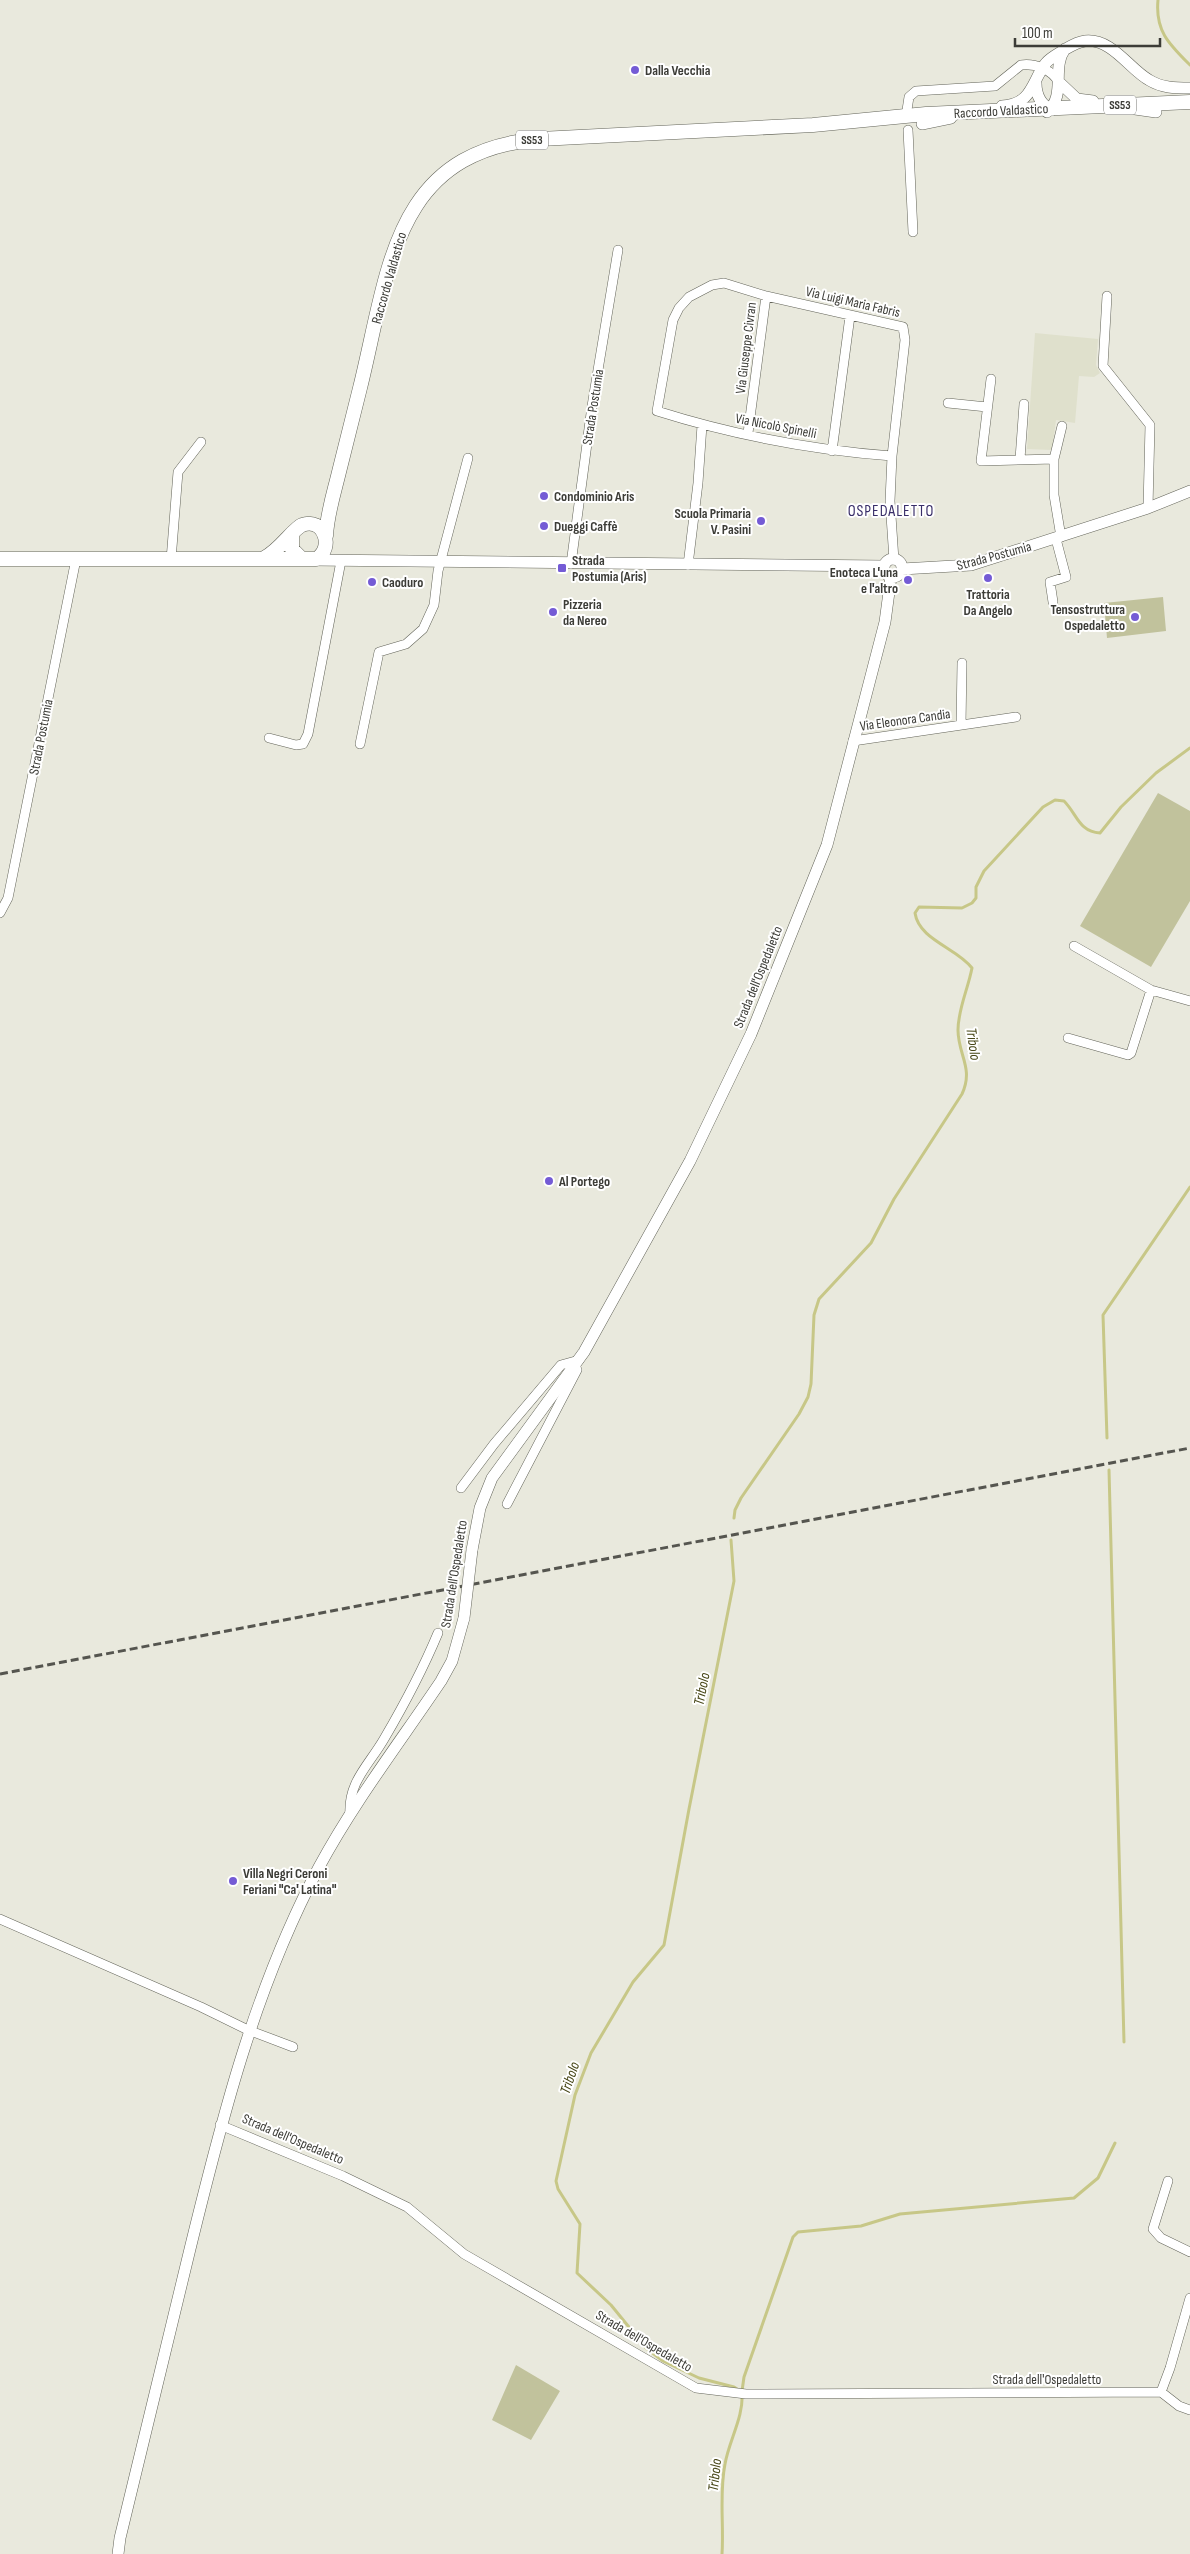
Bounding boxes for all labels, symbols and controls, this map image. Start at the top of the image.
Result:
scale bar [1015,15,1160,47]
text: 100 m [1022,24,1053,43]
place label: Dalla Vecchia [645,62,711,79]
marker: Dalla Vecchia [629,64,641,76]
road number: SS53 [1104,96,1136,114]
street label: Raccordo Valdastico [953,100,1049,122]
road number: SS53 [516,130,548,150]
street label: Raccordo Valdastico [368,230,410,326]
street label: Via Luigi Maria Fabris [804,283,902,321]
street label: Via Giuseppe Civran [732,301,760,395]
street label: Strada Postumia [579,368,607,446]
street label: Via Nicolò Spinelli [734,410,818,442]
place label: Condominio Aris [554,488,634,505]
marker: Condominio Aris [538,490,550,502]
district label: OSPEDALETTO [848,502,934,521]
place label: Scuola Primaria V. Pasini [674,505,751,538]
marker: Scuola Primaria V. Pasini [755,515,767,527]
place label: Dueggi Caffè [554,518,618,535]
marker: Dueggi Caffè [538,520,550,532]
street label: Strada Postumia [955,538,1033,574]
place label: Strada Postumia (Aris) [572,552,646,585]
marker: Strada Postumia (Aris) [556,562,568,574]
place label: Enoteca L'una e l'altro [830,564,898,597]
marker: Trattoria Da Angelo [982,572,994,584]
place label: Caoduro [382,574,423,591]
marker: Enoteca L'una e l'altro [902,574,914,586]
marker: Caoduro [366,576,378,588]
place label: Trattoria Da Angelo [964,586,1012,619]
place label: Pizzeria da Nereo [563,596,607,629]
place label: Tensostruttura Ospedaletto [1050,601,1125,634]
marker: Pizzeria da Nereo [547,606,559,618]
marker: Tensostruttura Ospedaletto [1129,611,1141,623]
street label: Strada Postumia [25,698,57,776]
street label: Via Eleonora Candia [859,705,951,735]
street label: Strada dell'Ospedaletto [730,923,786,1031]
water label: Tribolo [961,1026,985,1062]
place label: Al Portego [558,1173,610,1190]
marker: Al Portego [543,1175,555,1187]
street label: Strada dell'Ospedaletto [437,1519,471,1629]
water label: Tribolo [690,1671,714,1707]
place label: Villa Negri Ceroni Feriani "Ca' Latina" [243,1865,337,1898]
marker: Villa Negri Ceroni Feriani "Ca' Latina" [227,1875,239,1887]
water label: Tribolo [556,2059,584,2097]
street label: Strada dell'Ospedaletto [240,2110,347,2168]
street label: Strada dell'Ospedaletto [593,2306,696,2376]
street label: Strada dell'Ospedaletto [993,2371,1102,2388]
water label: Tribolo [704,2458,726,2492]

